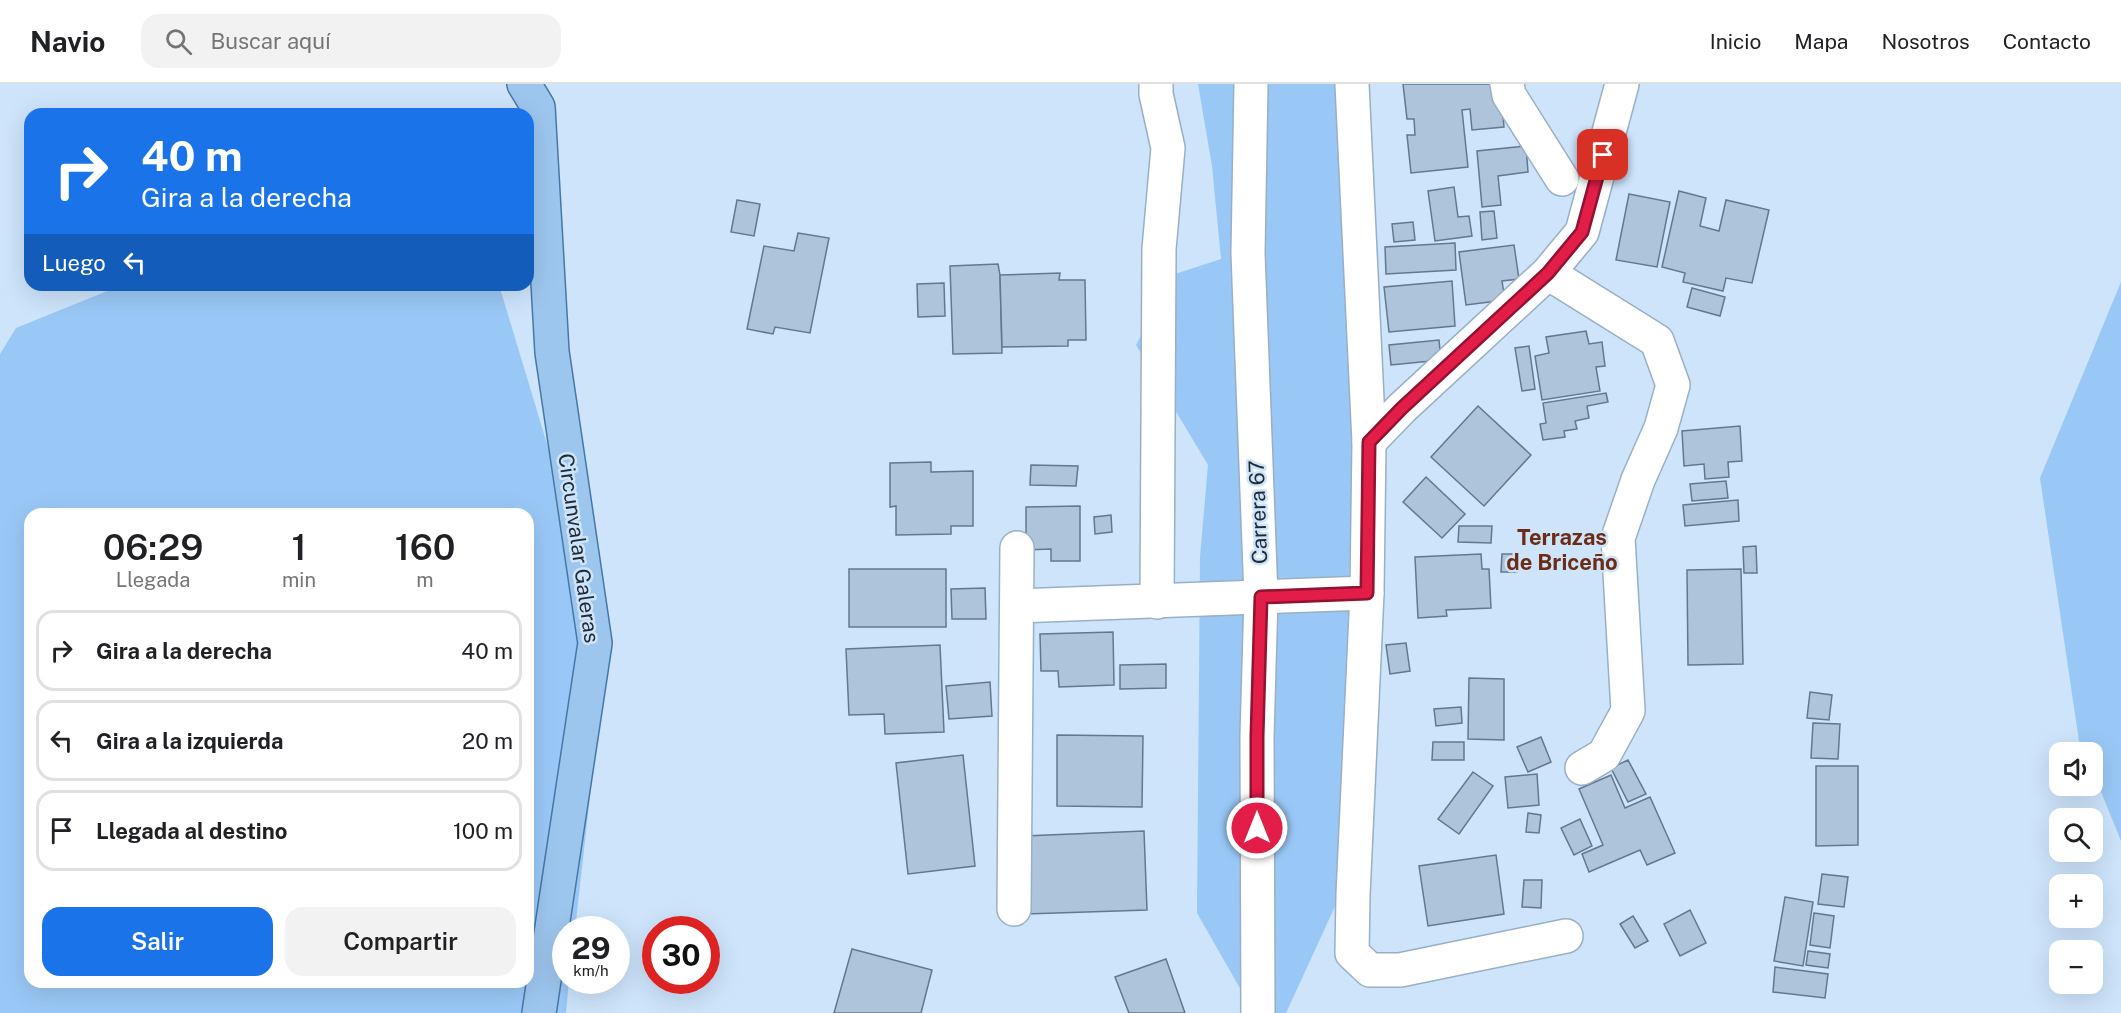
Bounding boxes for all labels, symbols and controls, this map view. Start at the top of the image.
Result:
search box [141,14,561,68]
text: Navio [30,25,105,58]
icon: search [162,25,195,58]
text: Buscar aquí [210,28,330,54]
text: Inicio [1710,29,1761,54]
text: Mapa [1794,29,1848,54]
text: Nosotros [1881,29,1970,54]
text: Contacto [2003,29,2091,54]
pin [1577,129,1628,180]
text: 40 m [141,131,243,180]
icon: right [42,132,120,210]
icon: arrive [1586,138,1619,171]
text: Gira a la derecha [141,181,352,213]
icon: left [118,246,151,279]
text: Luego [42,250,106,276]
street label: Circunvalar Galeras [553,452,605,644]
street label: Carrera 67 [1244,460,1272,564]
district label: Terrazas de Briceño [1506,524,1618,575]
text: 06:29 [103,526,203,568]
text: 1 [291,526,307,568]
text: 160 [395,526,455,568]
text: Llegada [116,568,190,592]
text: min [282,568,316,592]
text: m [416,568,434,592]
icon: right [45,634,78,667]
text: Gira a la derecha [96,638,272,664]
text: 40 m [461,638,513,664]
icon: left [45,724,78,757]
text: Gira a la izquierda [96,728,283,754]
text: 20 m [462,728,513,754]
map controls [2049,742,2103,994]
button: sound [2049,742,2103,796]
position arrow [1225,796,1289,860]
button: search [2049,808,2103,862]
icon: arrive [45,814,78,847]
text: Llegada al destino [96,818,287,844]
text: 100 m [453,818,513,844]
button: + [2049,874,2103,928]
button: Salir [42,907,273,976]
button: Compartir [285,907,516,976]
speed limit sign: 30 [642,916,720,994]
text: 29 [572,930,610,966]
button: − [2049,940,2103,994]
text: km/h [573,962,609,979]

